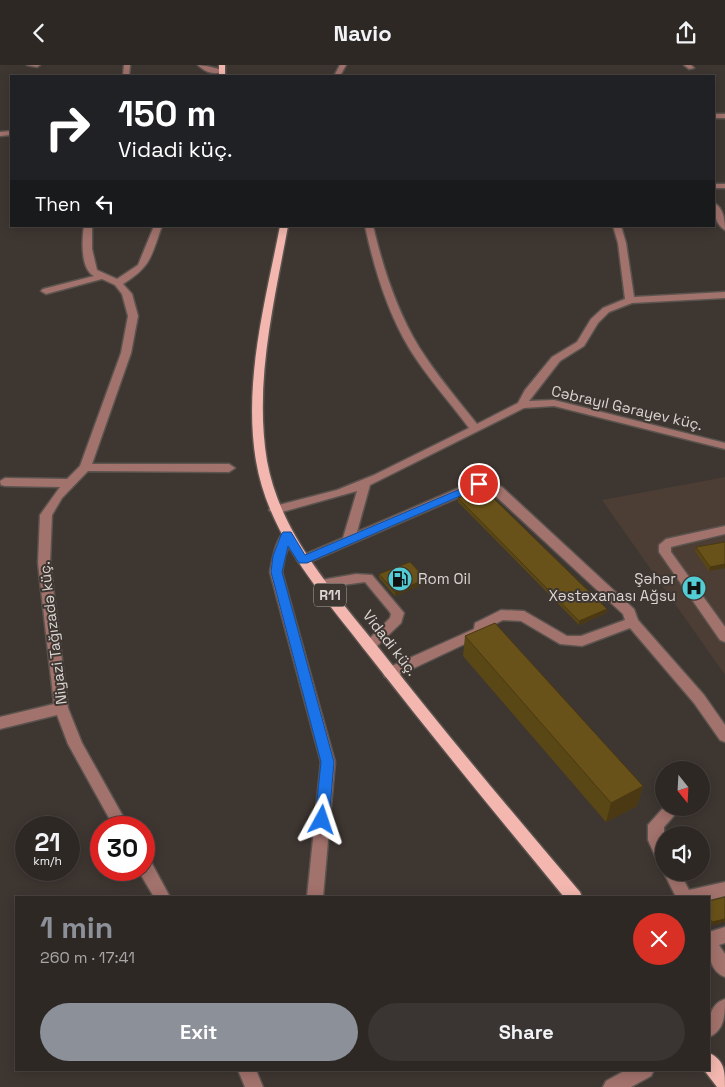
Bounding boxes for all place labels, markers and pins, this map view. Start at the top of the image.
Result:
pin [458,463,500,505]
fuel station icon: Rom Oil [387,566,413,592]
place label: Rom Oil [418,569,471,588]
place label: Şəhər Xəstəxanası Ağsu [549,569,676,605]
hospital icon: Şəhər Xəstəxanası Ağsu [681,575,707,601]

